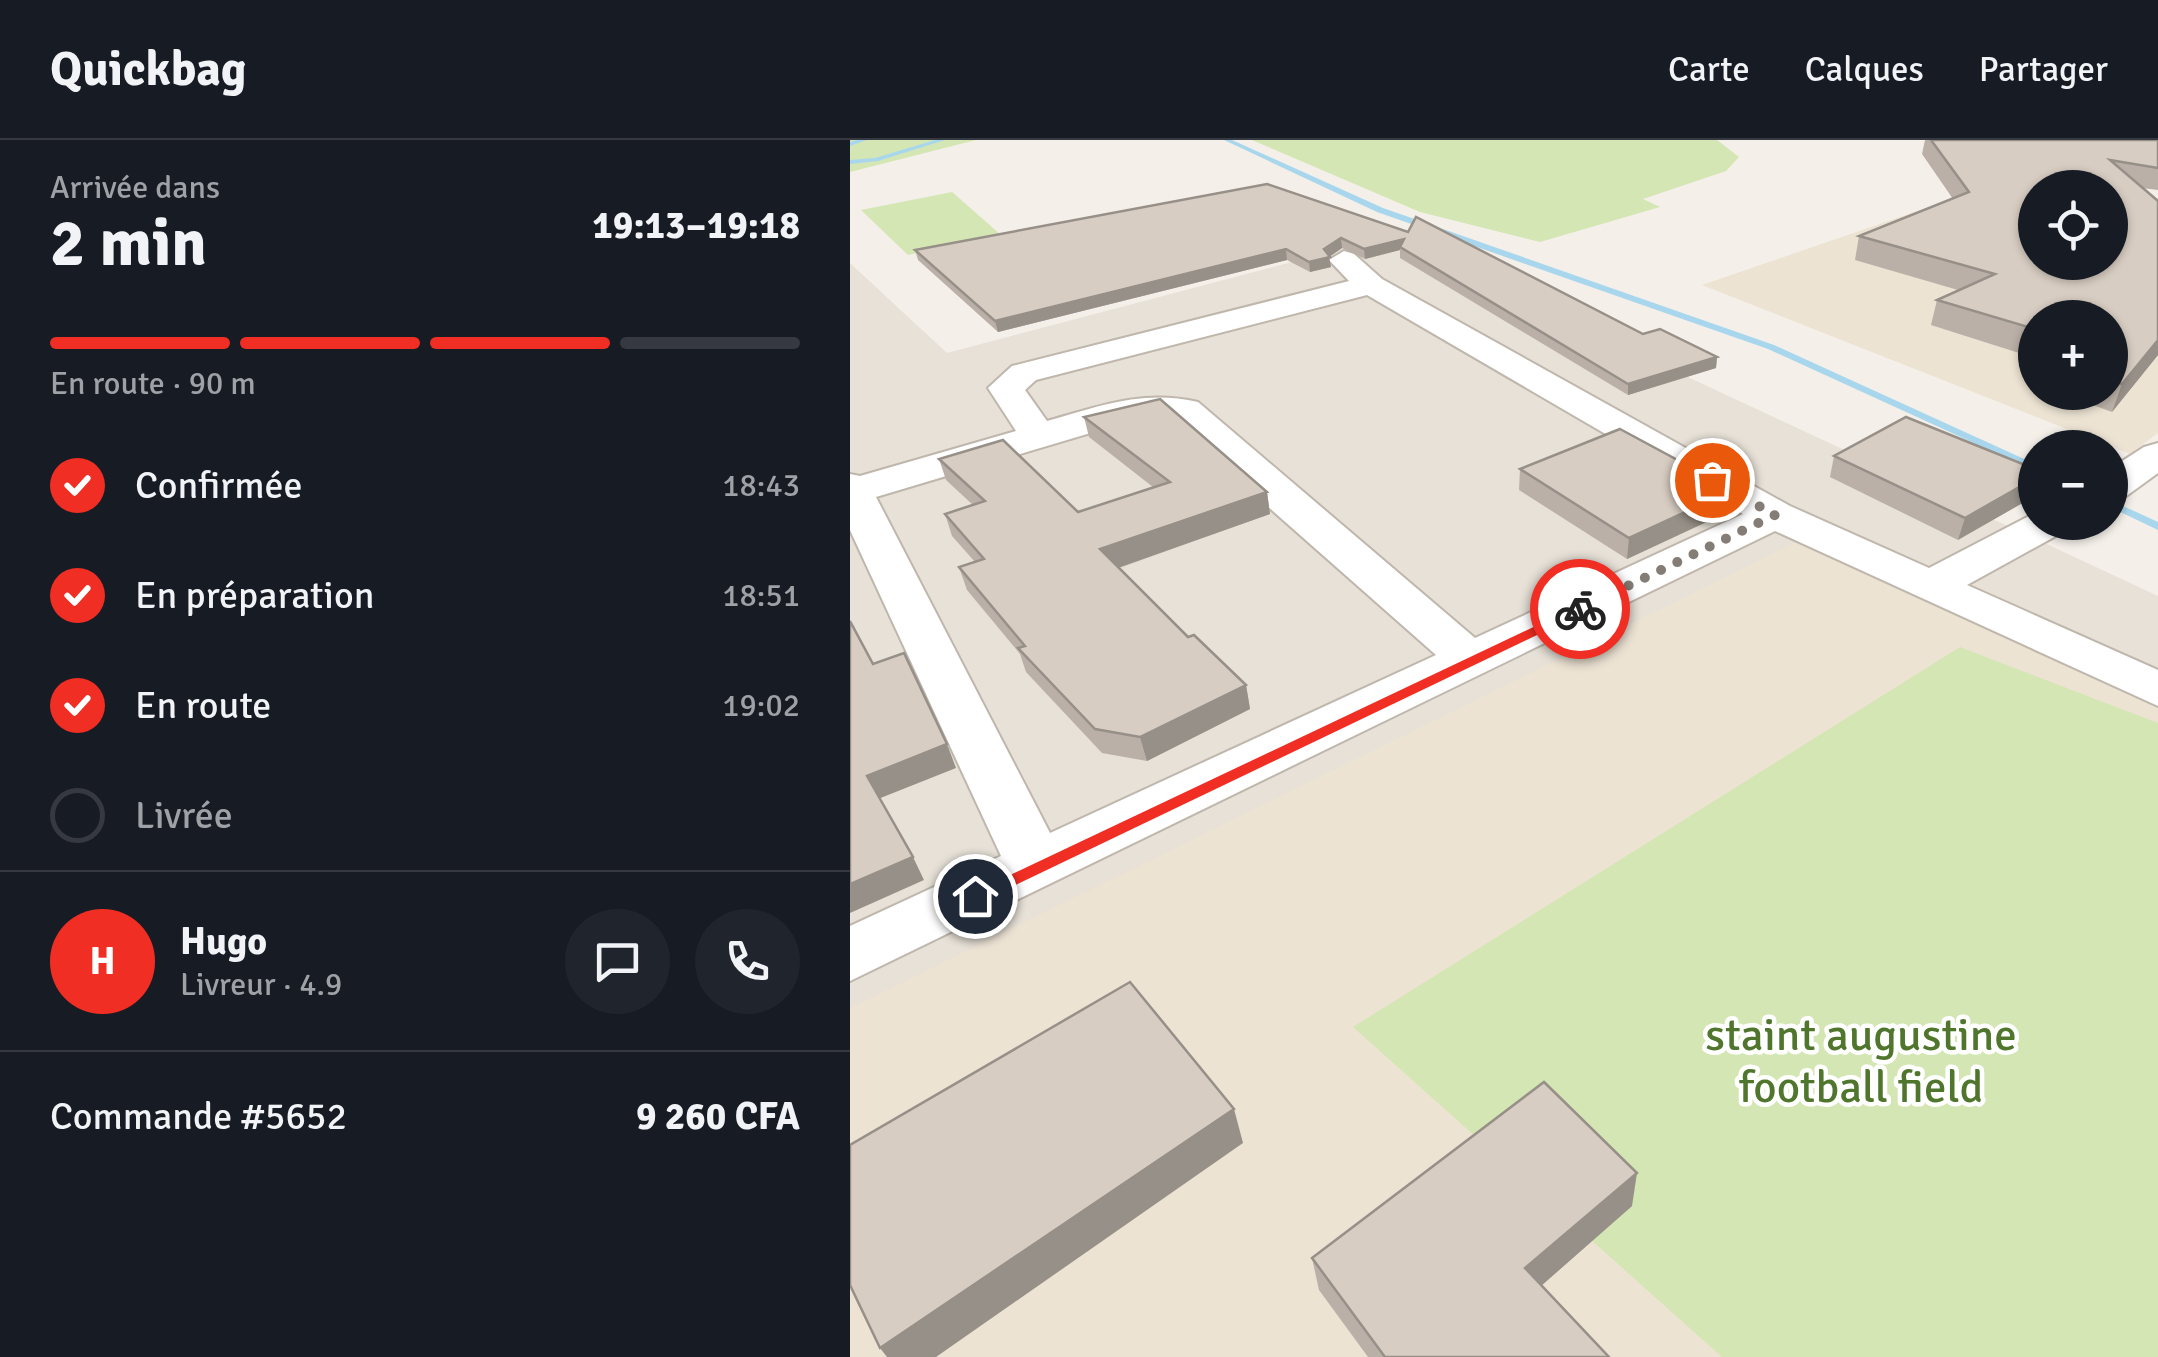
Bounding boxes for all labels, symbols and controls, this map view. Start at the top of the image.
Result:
text: Quickbag [50,40,247,99]
text: Carte [1668,48,1750,91]
text: Calques [1805,48,1924,91]
text: Partager [1979,48,2108,91]
text: Arrivée dans [50,168,220,207]
map controls [2018,170,2128,540]
button: locate [2018,170,2128,280]
text: 19:13–19:18 [592,202,800,249]
text: 2 min [50,204,207,284]
button: + [2018,300,2128,410]
text: En route · 90 m [50,364,256,403]
button: − [2018,430,2128,540]
pin [1670,438,1755,523]
icon: bag [1685,453,1740,508]
icon: check [50,458,105,513]
text: Confirmée [135,462,303,509]
text: 18:43 [722,466,800,505]
courier [1530,559,1630,659]
icon: check [50,568,105,623]
text: En préparation [135,572,374,619]
text: 18:51 [722,576,800,615]
icon: bike [1553,582,1608,637]
icon: check [50,678,105,733]
text: En route [135,682,271,729]
text: 19:02 [722,686,800,725]
text: Livrée [135,792,233,839]
pin [933,854,1018,939]
icon: home [948,869,1003,924]
button: chat [565,909,670,1014]
button: phone [695,909,800,1014]
text: Hugo [180,918,267,965]
text: H [89,938,116,985]
text: Livreur · 4.9 [180,965,342,1004]
park label: staint augustine football field [1705,1008,2017,1115]
text: Commande #5652 [50,1093,347,1140]
text: 9 260 CFA [636,1093,800,1140]

